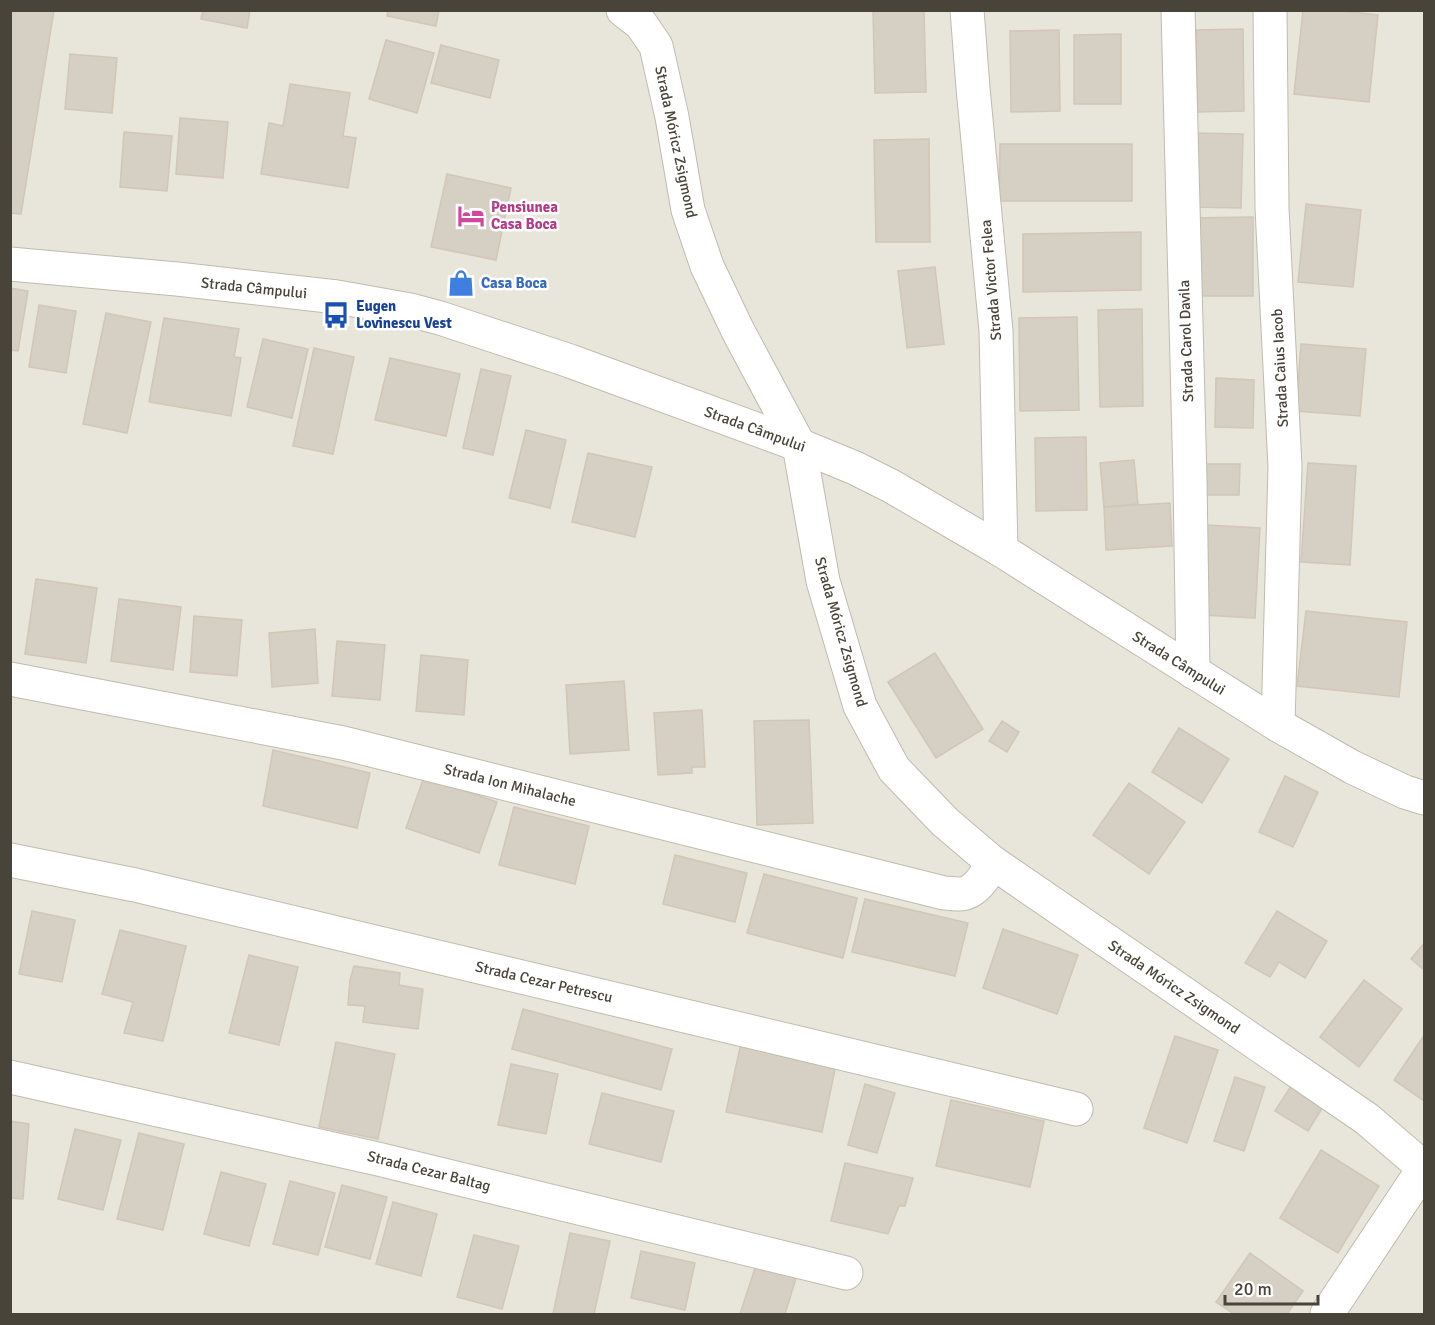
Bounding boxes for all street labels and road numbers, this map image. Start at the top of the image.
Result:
street label: Strada Móricz Zsigmond [651,64,701,220]
street label: Strada Victor Felea [977,219,1005,341]
street label: Strada Câmpului [200,273,308,303]
street label: Strada Carol Davila [1175,280,1197,402]
street label: Strada Caius Iacob [1268,308,1292,428]
street label: Strada Câmpului [702,402,808,456]
street label: Strada Móricz Zsigmond [811,555,871,709]
street label: Strada Câmpului [1129,627,1229,699]
street label: Strada Ion Mihalache [442,760,578,810]
street label: Strada Móricz Zsigmond [1105,936,1243,1038]
street label: Strada Cezar Petrescu [474,957,614,1007]
street label: Strada Cezar Baltag [365,1147,493,1195]

